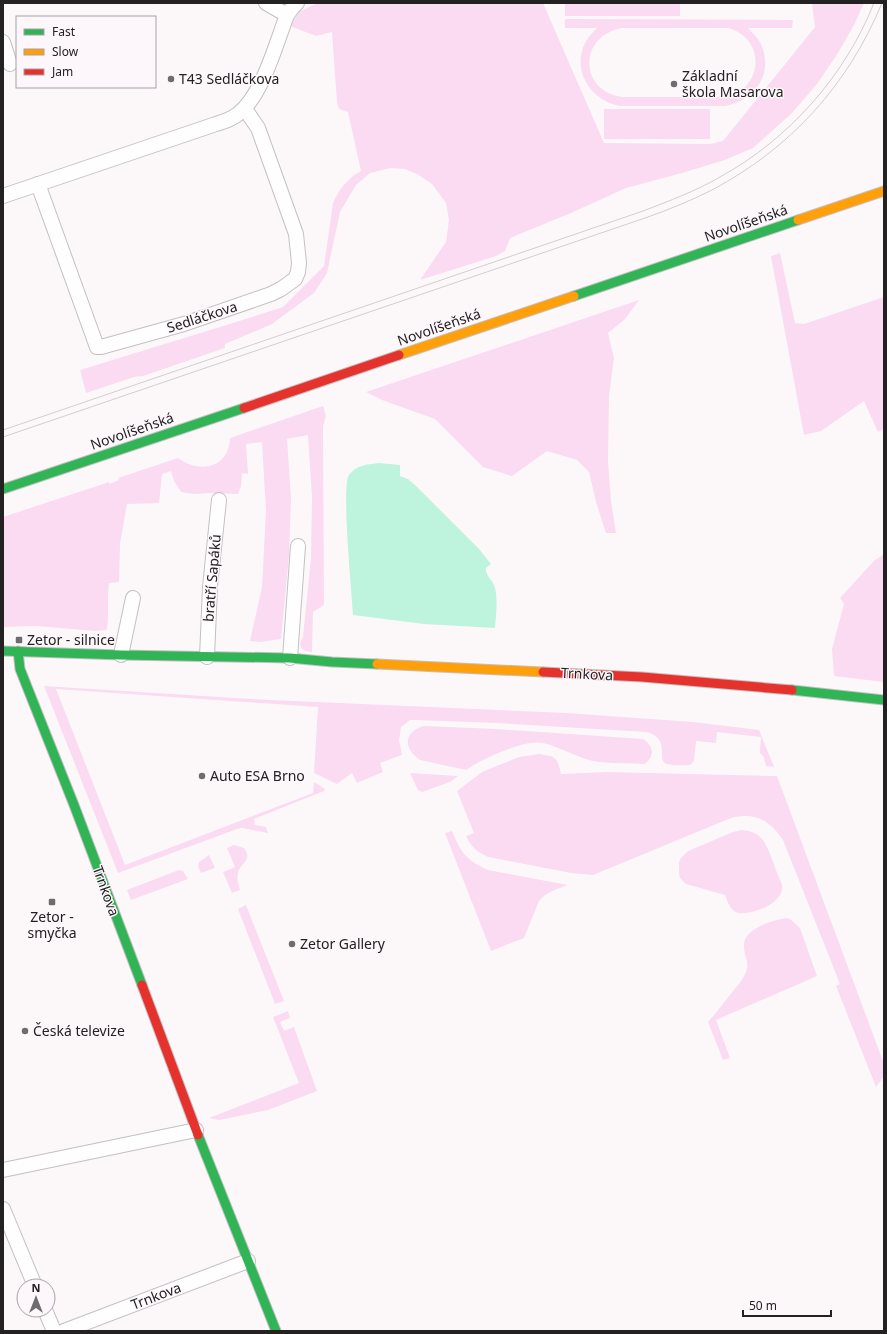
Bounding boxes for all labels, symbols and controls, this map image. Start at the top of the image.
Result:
legend [16,16,156,88]
text: Fast [52,23,76,40]
text: Slow [52,43,79,60]
text: Jam [51,63,73,80]
place label: Základní škola Masarova [682,66,784,101]
place label: T43 Sedláčkova [179,69,279,88]
marker: T43 Sedláčkova [166,74,176,84]
marker: Základní škola Masarova [669,79,679,89]
street label: Novolíšeňská [702,199,790,246]
street label: Sedláčkova [164,296,240,337]
street label: Novolíšeňská [395,303,483,350]
street label: Novolíšeňská [88,407,176,454]
street label: bratří Sapáků [198,533,225,623]
place label: Zetor - silnice [27,630,115,649]
marker: Zetor - silnice [14,635,24,645]
street label: Trnkova [560,663,614,684]
place label: Auto ESA Brno [210,766,305,785]
marker: Auto ESA Brno [197,771,207,781]
street label: Trnkova [89,863,124,919]
marker: Zetor - smyčka [47,897,57,907]
place label: Zetor - smyčka [28,907,77,942]
place label: Zetor Gallery [300,934,386,953]
marker: Zetor Gallery [287,939,297,949]
place label: Česká televize [33,1021,125,1040]
marker: Česká televize [20,1026,30,1036]
street label: Trnkova [128,1277,184,1314]
north arrow [16,1278,56,1318]
text: N [32,1280,40,1295]
scale bar [743,1292,831,1318]
text: 50 m [749,1297,777,1314]

